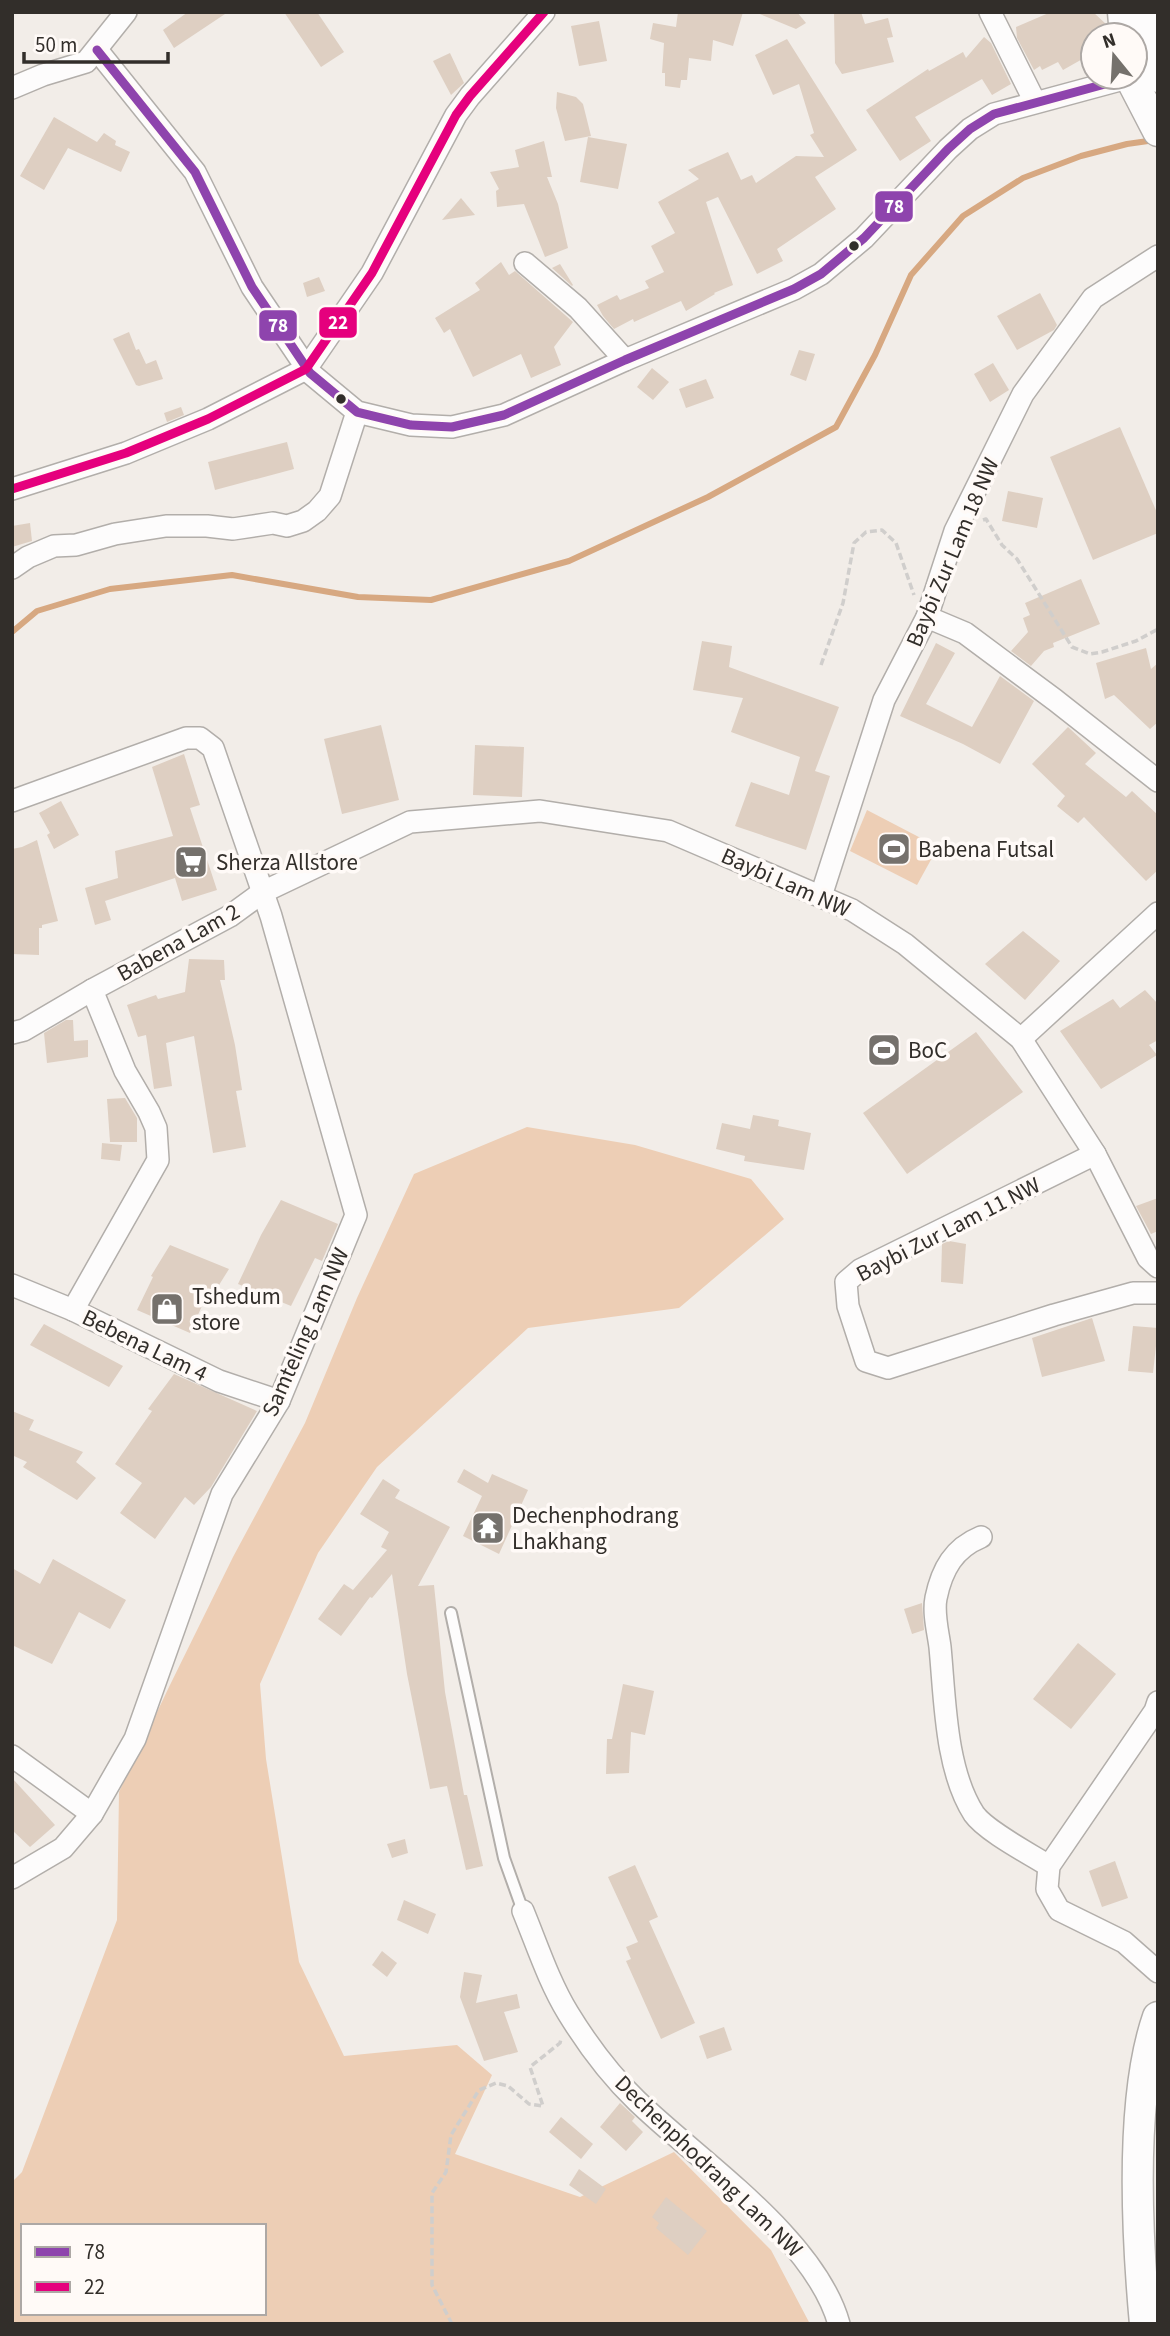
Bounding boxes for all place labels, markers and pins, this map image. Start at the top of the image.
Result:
unlabelled marker [847,239,861,253]
unlabelled marker [334,392,348,406]
sports icon: Babena Futsal [875,830,913,868]
place label: Babena Futsal [918,833,1054,866]
supermarket icon: Sherza Allstore [172,843,210,881]
place label: Sherza Allstore [216,846,358,879]
sports icon: BoC [865,1031,903,1069]
place label: BoC [908,1034,947,1067]
place label: Tshedum store [192,1280,281,1339]
shop icon: Tshedum store [148,1290,186,1328]
place label: Dechenphodrang Lhakhang [512,1499,679,1558]
temple icon: Dechenphodrang Lhakhang [469,1509,507,1547]

